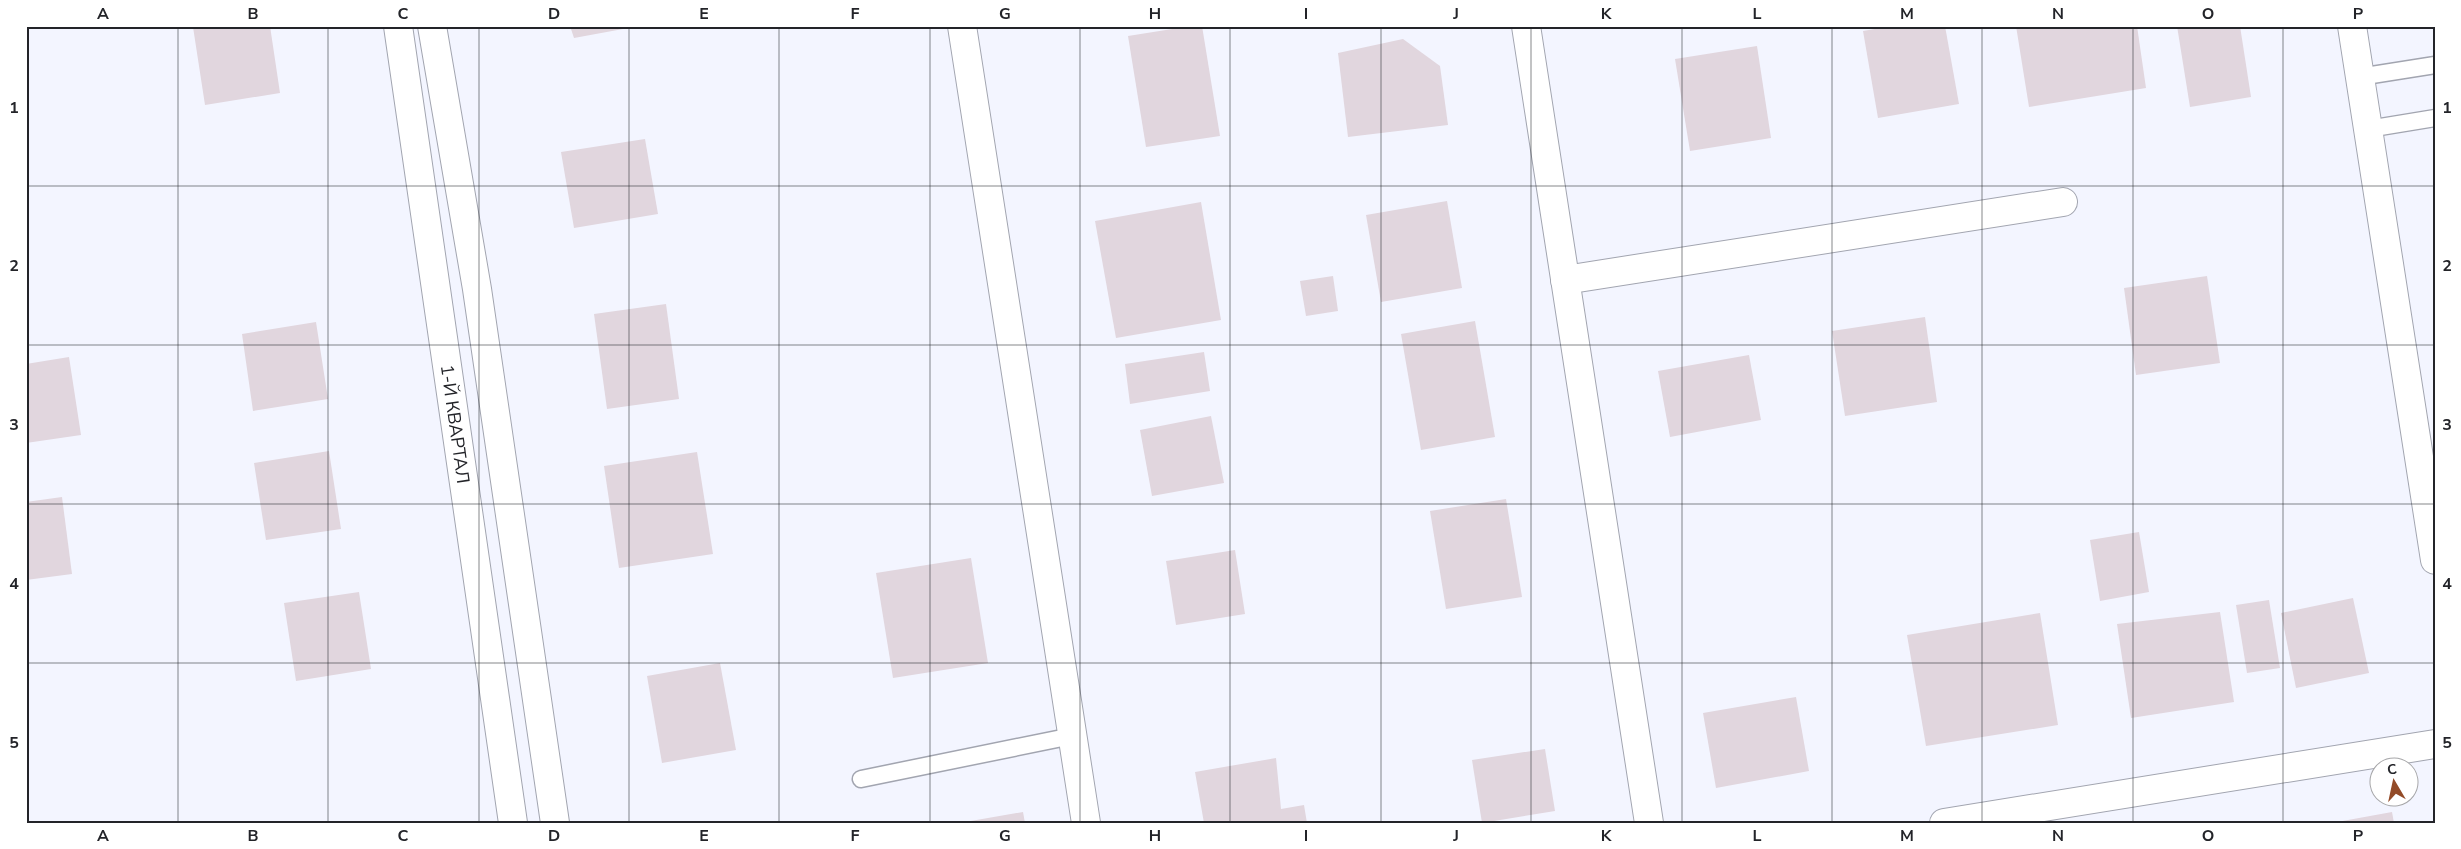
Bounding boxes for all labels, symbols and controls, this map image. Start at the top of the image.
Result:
text: A [97,3,109,25]
text: B [247,3,259,25]
text: C [398,3,409,25]
text: D [548,3,560,25]
text: E [699,3,709,25]
text: F [851,3,860,25]
text: G [999,3,1011,25]
text: H [1149,3,1161,25]
text: I [1304,3,1308,25]
text: J [1452,3,1459,25]
text: K [1601,3,1613,25]
text: L [1753,3,1762,25]
text: M [1900,3,1914,25]
text: N [2052,3,2064,25]
text: O [2202,3,2214,25]
text: P [2353,3,2363,25]
text: 1 [9,97,19,119]
text: 1 [2442,97,2452,119]
text: 2 [9,255,19,277]
text: 2 [2442,255,2452,277]
street label: 1-Й КВАРТАЛ [435,363,475,485]
text: 3 [9,414,19,436]
text: 3 [2442,414,2452,436]
text: 4 [9,573,19,595]
text: 4 [2442,573,2452,595]
text: 5 [9,732,19,754]
text: 5 [2442,732,2452,754]
north arrow [2368,756,2418,806]
text: С [2386,759,2399,780]
text: A [97,825,109,847]
text: B [247,825,259,847]
text: C [398,825,409,847]
text: D [548,825,560,847]
text: E [699,825,709,847]
text: F [851,825,860,847]
text: G [999,825,1011,847]
text: H [1149,825,1161,847]
text: I [1304,825,1308,847]
text: J [1452,825,1459,847]
text: K [1601,825,1613,847]
text: L [1753,825,1762,847]
text: M [1900,825,1914,847]
text: N [2052,825,2064,847]
text: O [2202,825,2214,847]
text: P [2353,825,2363,847]

